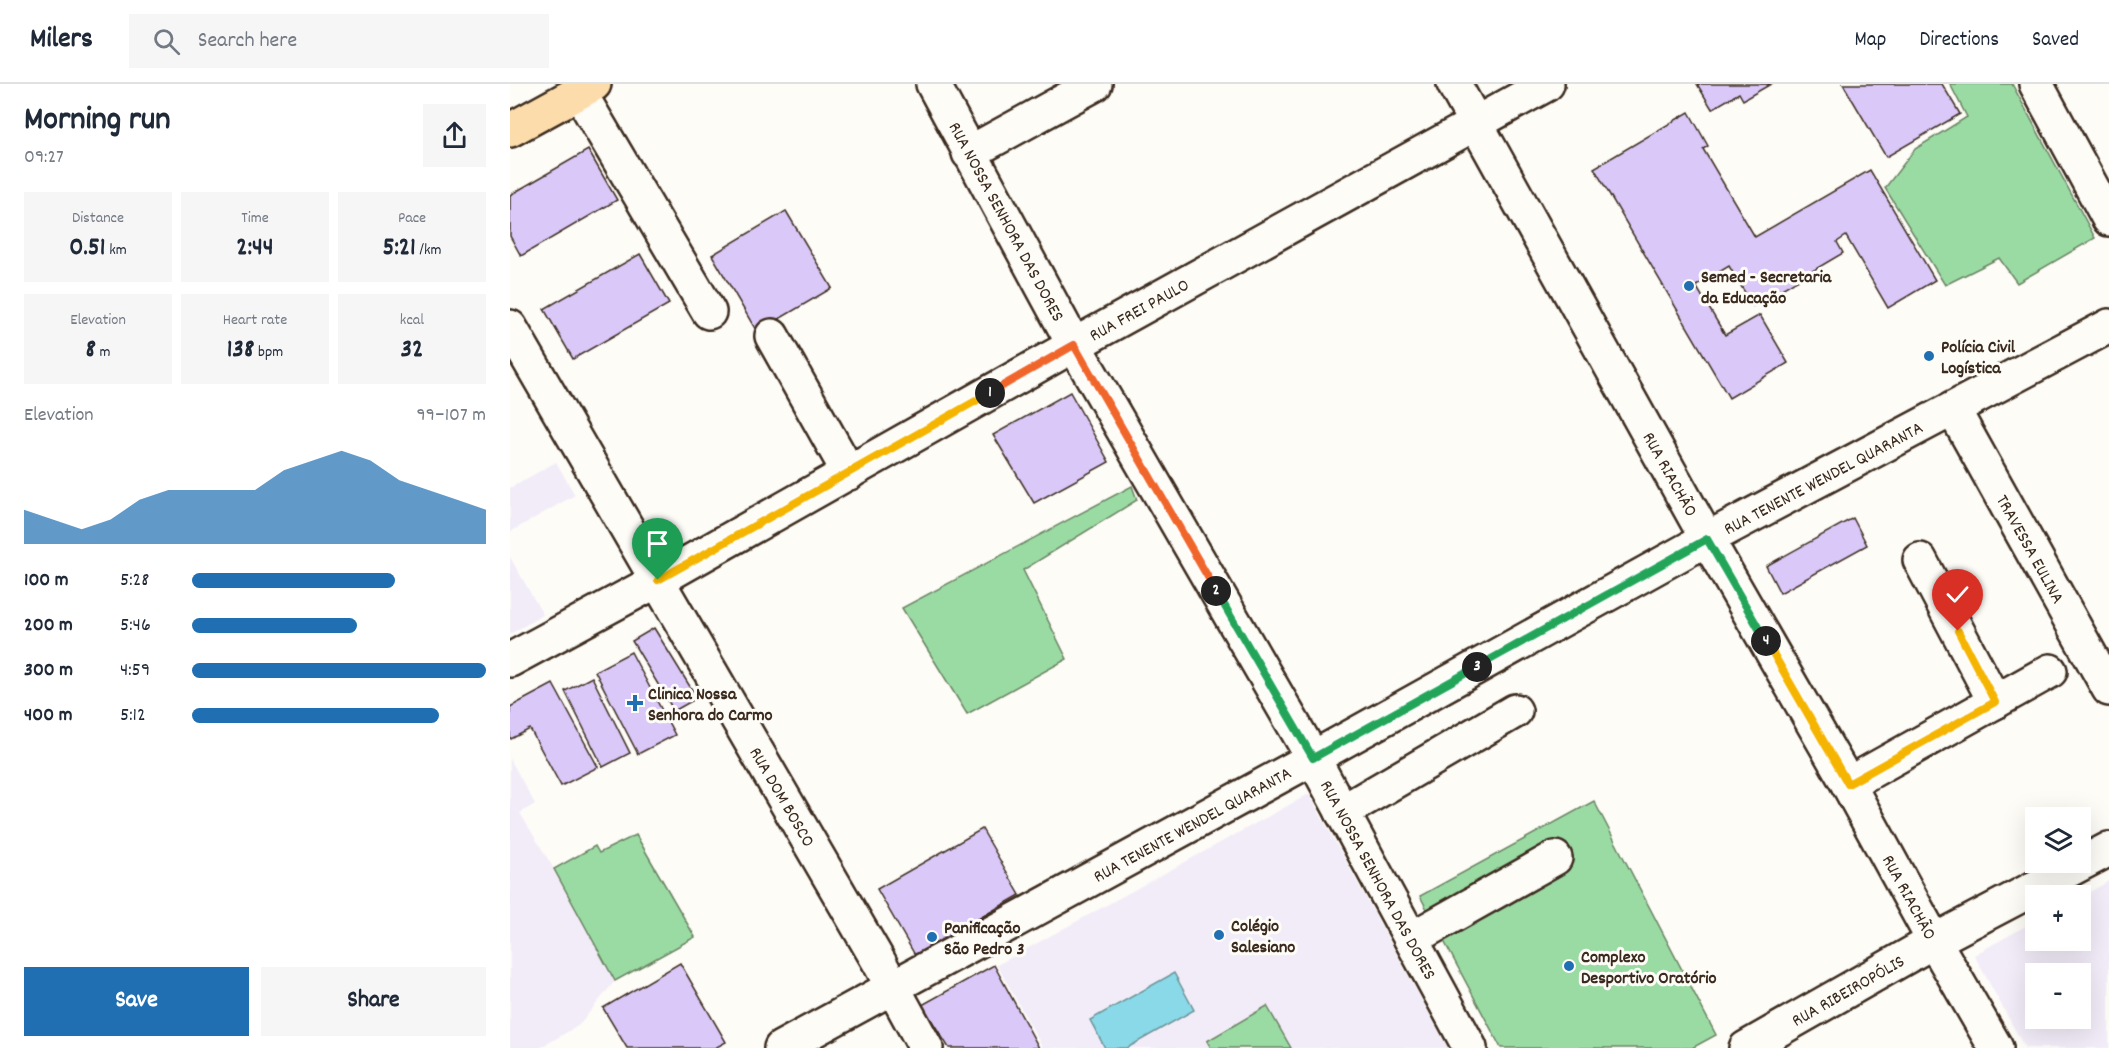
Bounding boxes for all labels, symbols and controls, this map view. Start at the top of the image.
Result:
search box [129,14,549,68]
text: Milers [30,21,93,61]
icon: search [150,25,183,58]
text: Search here [198,26,297,57]
text: Map [1855,26,1886,56]
text: Directions [1919,26,1999,56]
text: Saved [2032,26,2079,56]
text: Morning run [24,98,171,145]
button: share [423,104,486,167]
street label: RUA NOSSA SENHORA DAS DORES [941,118,1069,327]
text: 09:27 [24,144,64,172]
text: Distance [72,207,124,230]
text: Time [241,207,269,230]
text: Pace [398,207,426,230]
text: 0.51 [69,230,106,267]
text: 2:44 [236,230,274,267]
text: 5:21 [382,230,416,267]
text: km [106,239,127,262]
text: /km [416,239,442,262]
place label: Semed - Secretaria da Educação [1701,266,1832,312]
street label: RUA FREI PAULO [1086,274,1194,349]
marker: Semed - Secretaria da Educação [1682,279,1696,293]
text: Elevation [70,309,126,332]
text: Heart rate [223,309,287,332]
text: kcal [400,309,424,332]
text: 8 [85,332,96,369]
text: 138 [227,332,254,369]
text: 32 [401,332,423,369]
place label: Polícia Civil Logística [1941,336,2016,382]
text: m [96,341,111,364]
text: bpm [254,341,283,364]
marker: Polícia Civil Logística [1922,349,1936,363]
pin: 1 [975,378,1005,408]
text: 1 [988,381,992,404]
text: Elevation [24,402,94,430]
text: 99–107 m [417,402,486,430]
street label: RUA TENENTE WENDEL QUARANTA [1720,417,1928,543]
street label: RUA RIACHÃO [1635,428,1702,522]
street label: TRAVESSA EULINA [1988,491,2069,609]
pin [632,518,683,580]
icon: arrive [641,527,674,560]
text: 100 m [24,567,69,595]
text: 5:28 [120,567,149,595]
pin [1932,569,1983,631]
pin: 2 [1201,576,1231,606]
icon: check [1941,578,1974,611]
text: 2 [1213,579,1220,602]
text: 200 m [24,612,73,640]
text: 5:46 [120,612,151,640]
pin: 4 [1751,626,1781,656]
text: 4 [1763,629,1769,652]
pin: 3 [1462,652,1492,682]
text: 3 [1473,655,1481,678]
text: 300 m [24,657,73,685]
text: 4:59 [120,657,150,685]
place label: Clinica Nossa Senhora do Carmo [648,683,773,729]
marker: Clinica Nossa Senhora do Carmo [626,694,644,712]
text: 400 m [24,702,72,730]
text: 5:12 [120,702,146,730]
street label: RUA DOM BOSCO [742,743,820,852]
street label: RUA TENENTE WENDEL QUARANTA [1090,762,1297,890]
street label: RUA NOSSA SENHORA DAS DORES [1312,776,1441,985]
map controls [2025,807,2091,1029]
button: layers [2025,807,2091,873]
street label: RUA RIACHÃO [1874,851,1941,945]
button: + [2025,885,2091,951]
place label: Colégio Salesiano [1231,915,1295,961]
place label: Panificação São Pedro 3 [944,917,1024,963]
marker: Colégio Salesiano [1212,928,1226,942]
marker: Panificação São Pedro 3 [925,930,939,944]
place label: Complexo Desportivo Oratório [1581,946,1716,992]
street label: RUA RIBEIROPÓLIS [1788,950,1910,1034]
marker: Complexo Desportivo Oratório [1562,959,1576,973]
button: − [2025,963,2091,1029]
button: Save [24,967,249,1036]
button: Share [261,967,486,1036]

